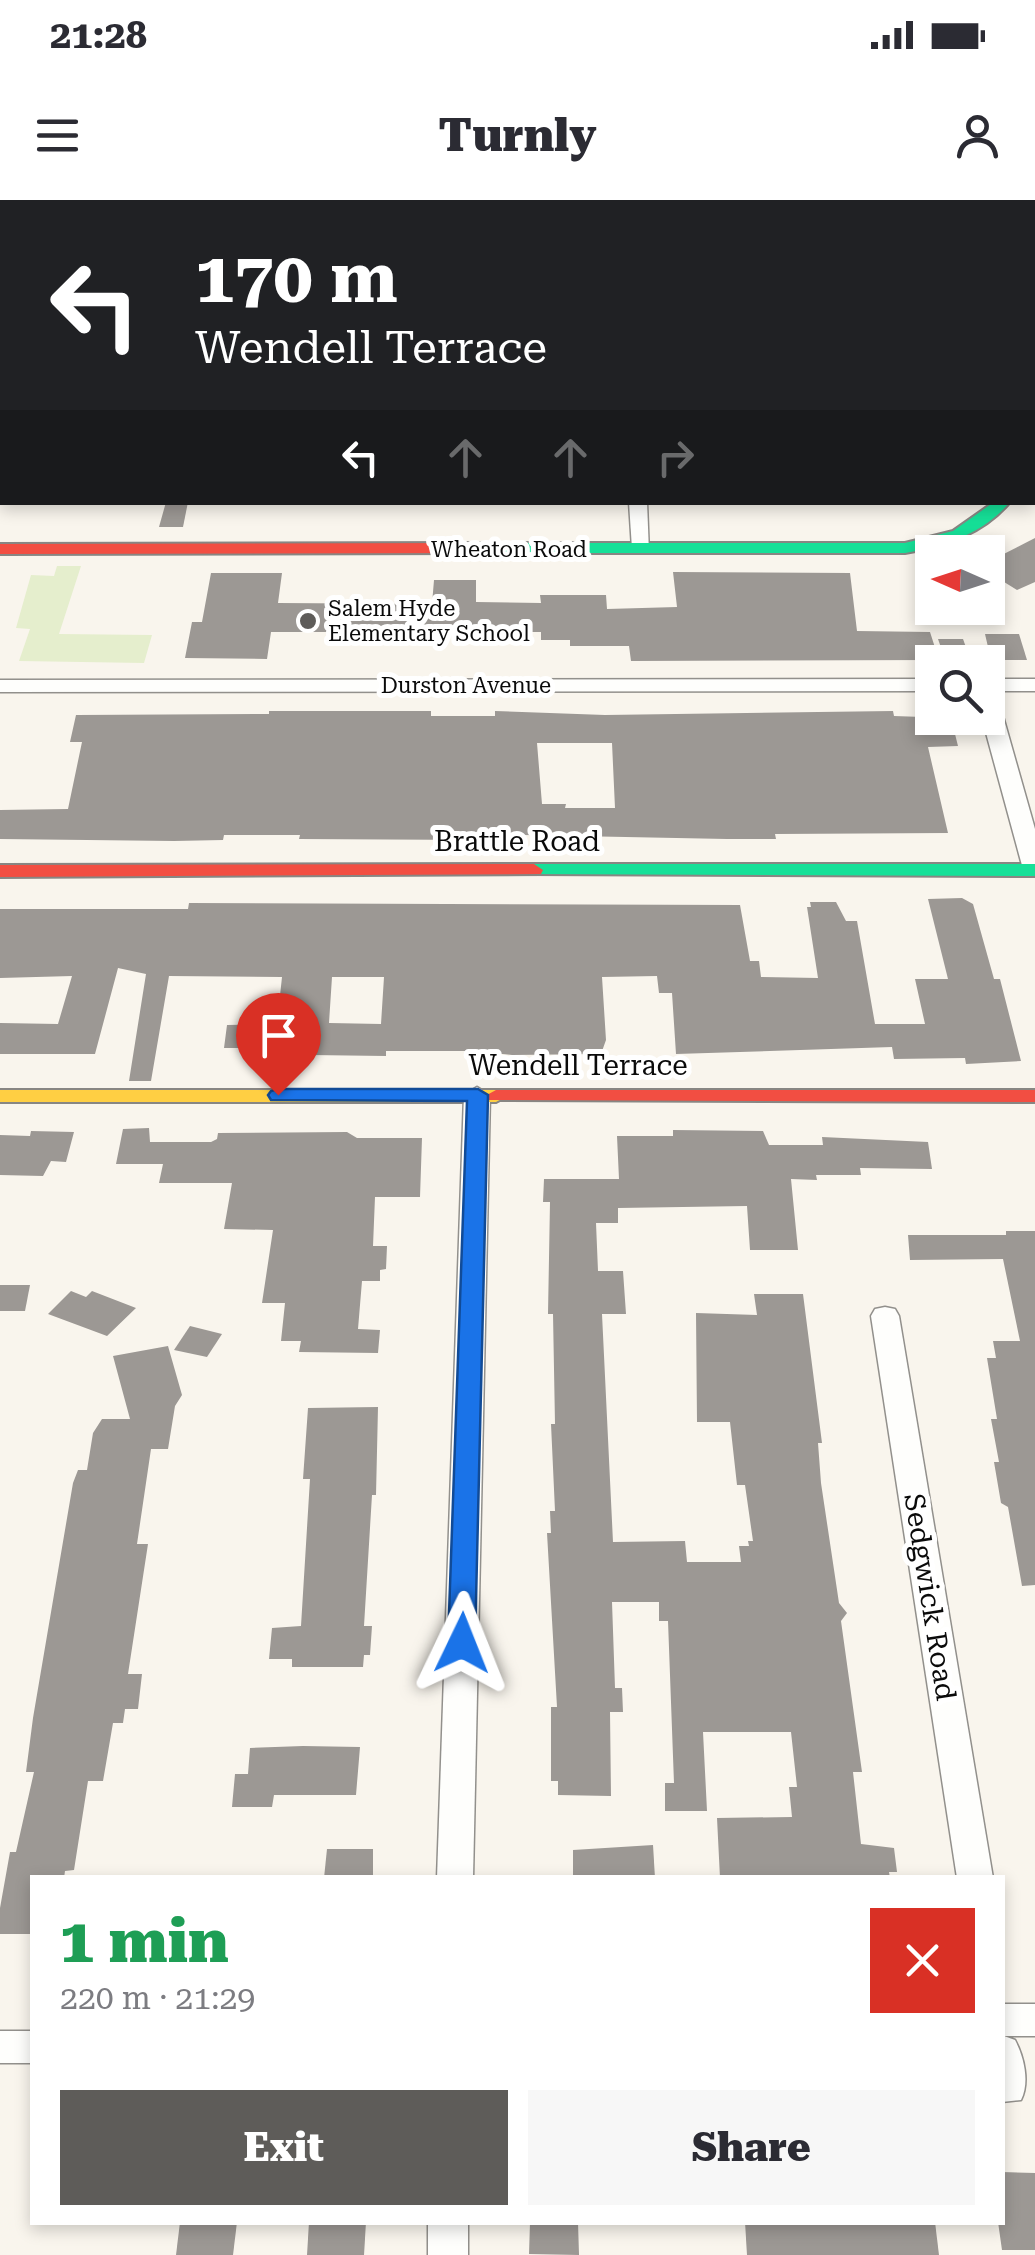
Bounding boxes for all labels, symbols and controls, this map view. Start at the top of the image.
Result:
text: 21:28 [50,13,147,57]
icon: menu [30,108,85,163]
icon: person [950,108,1005,163]
text: Turnly [439,109,597,162]
text: 170 m [195,237,398,319]
icon: left [30,240,160,370]
text: Wendell Terrace [195,321,547,374]
icon: left [333,430,388,485]
icon: ahead [438,430,493,485]
icon: ahead [543,430,598,485]
icon: right [648,430,703,485]
north arrow [915,535,1005,625]
map controls [915,535,1005,735]
street label: Wheaton Road [431,537,587,562]
place label: Salem Hyde Elementary School [328,596,530,646]
marker: Salem Hyde Elementary School [297,610,319,632]
button: search [915,645,1005,735]
street label: Durston Avenue [381,673,551,698]
street label: Brattle Road [434,825,600,858]
pin [236,993,321,1096]
icon: arrive [251,1008,306,1063]
street label: Wendell Terrace [468,1049,688,1082]
street label: Sedgwick Road [897,1491,963,1703]
position arrow [410,1591,514,1695]
text: 1 min [60,1906,229,1977]
button: close [870,1908,975,2013]
text: 220 m · 21:29 [60,1979,255,2017]
button: Exit [60,2090,508,2205]
button: Share [528,2090,975,2205]

